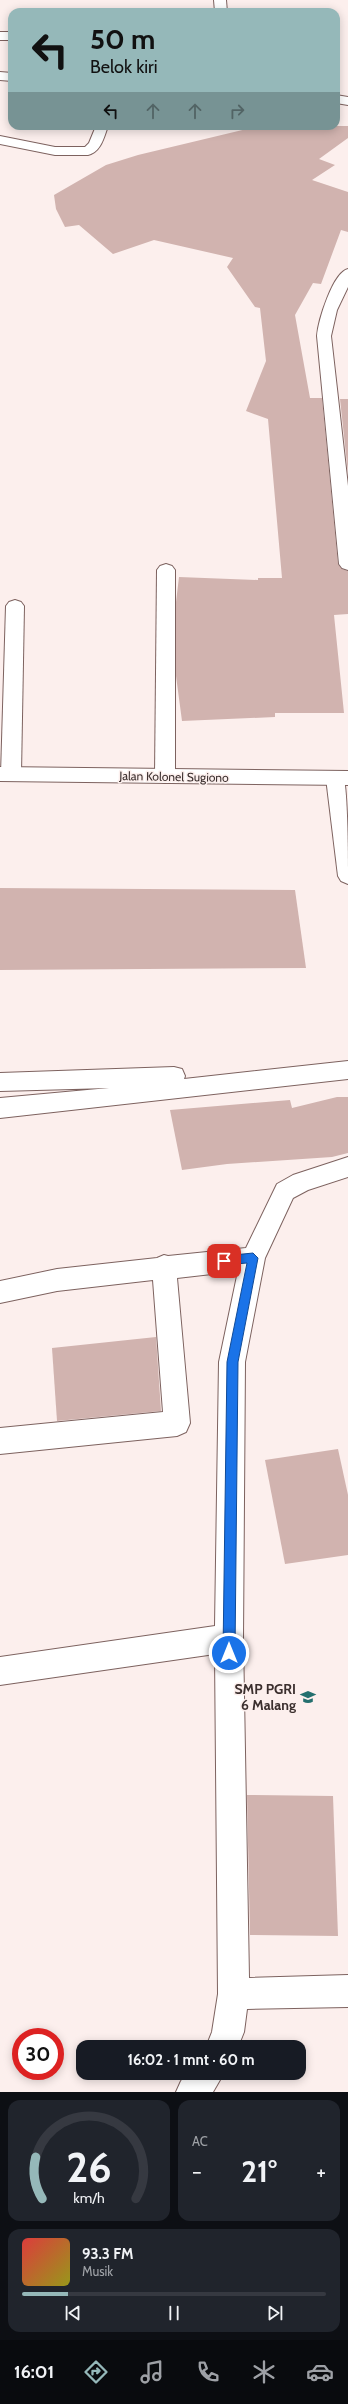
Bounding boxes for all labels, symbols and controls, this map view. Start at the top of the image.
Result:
text: 50 m [90,22,155,56]
icon: left [24,24,76,76]
text: Belok kiri [90,56,158,78]
icon: left [100,100,122,122]
icon: ahead [142,100,164,122]
icon: ahead [184,100,206,122]
icon: right [226,100,248,122]
street label: Jalan Kolonel Sugiono [118,768,229,785]
pin [207,1244,241,1278]
icon: arrive [213,1250,235,1272]
position arrow [208,1632,250,1674]
place label: SMP PGRI 6 Malang [234,1680,296,1714]
school or university icon: SMP PGRI 6 Malang [299,1688,317,1706]
speed limit sign: 30 [12,2028,64,2080]
text: 16:02 · 1 mnt · 60 m [127,2051,255,2069]
text: AC [192,2133,208,2149]
text: 26 [66,2141,112,2191]
text: 21° [241,2153,277,2190]
text: − [192,2158,202,2185]
text: + [316,2158,326,2185]
text: km/h [73,2188,105,2206]
text: 93.3 FM [82,2245,133,2263]
text: Musik [82,2263,113,2279]
icon: previous [62,2302,84,2324]
icon: pause [163,2302,185,2324]
icon: next [264,2302,286,2324]
icon: directions [82,2358,110,2386]
icon: music [138,2358,166,2386]
icon: phone [194,2358,222,2386]
icon: climate [250,2358,278,2386]
icon: car [306,2358,334,2386]
text: 16:01 [14,2361,54,2383]

